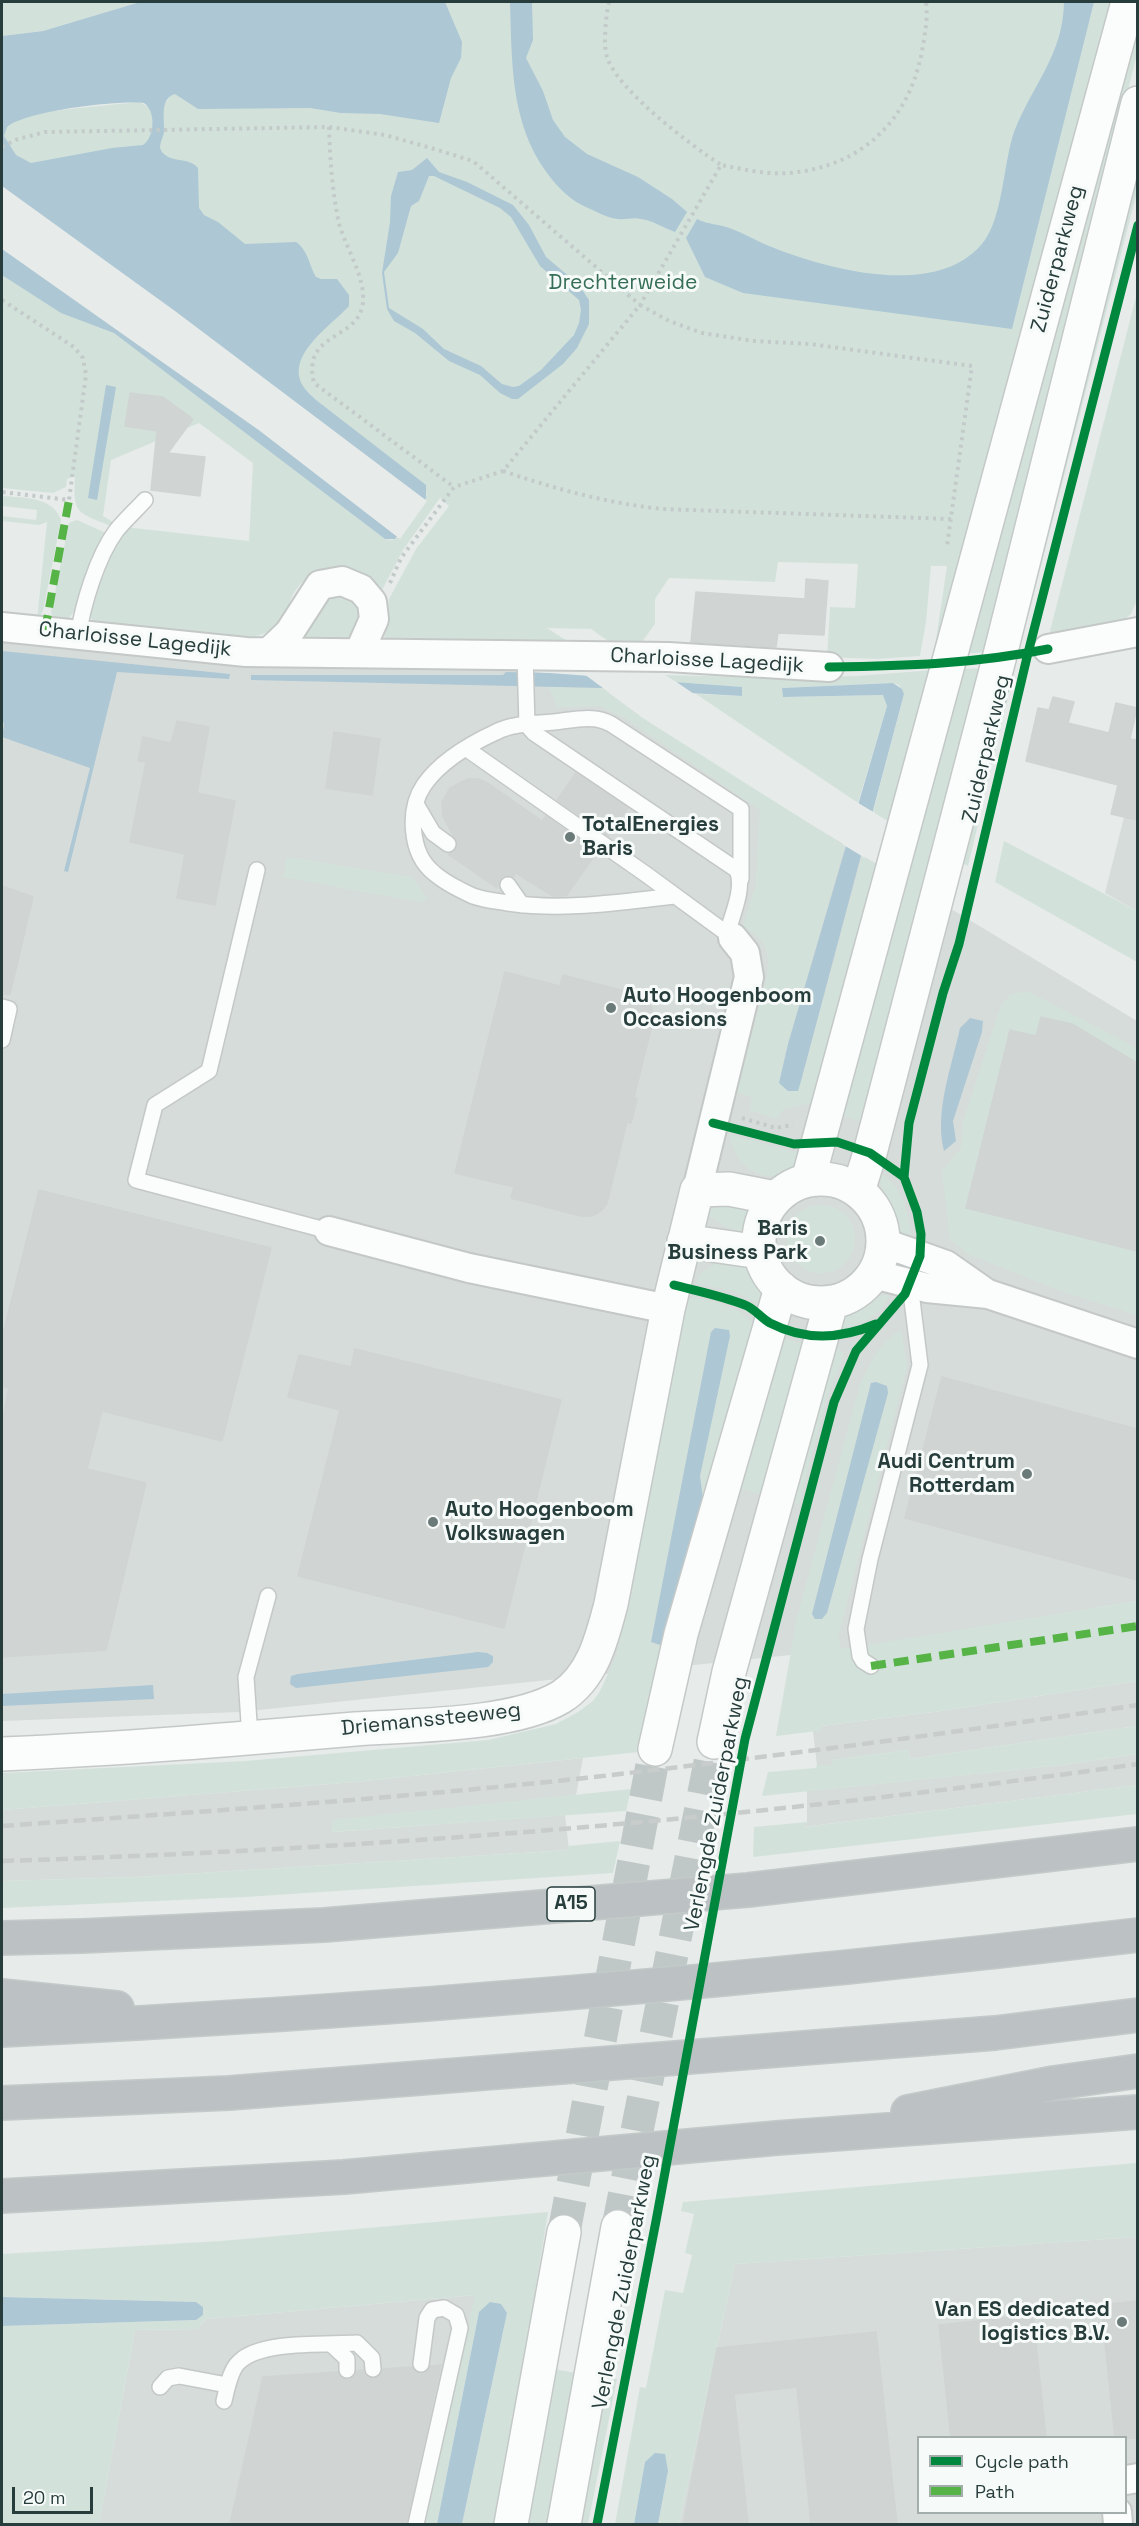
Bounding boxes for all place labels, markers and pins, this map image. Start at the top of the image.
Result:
place label: TotalEnergies Baris [582,812,719,862]
marker: TotalEnergies Baris [563,830,577,844]
place label: Auto Hoogenboom Occasions [623,983,812,1033]
marker: Auto Hoogenboom Occasions [604,1001,618,1015]
place label: Baris Business Park [667,1216,808,1266]
marker: Baris Business Park [813,1234,827,1248]
place label: Audi Centrum Rotterdam [877,1449,1015,1499]
marker: Audi Centrum Rotterdam [1020,1467,1034,1481]
place label: Auto Hoogenboom Volkswagen [445,1497,634,1547]
marker: Auto Hoogenboom Volkswagen [426,1515,440,1529]
place label: Van ES dedicated logistics B.V. [935,2297,1110,2347]
marker: Van ES dedicated logistics B.V. [1115,2315,1129,2329]

